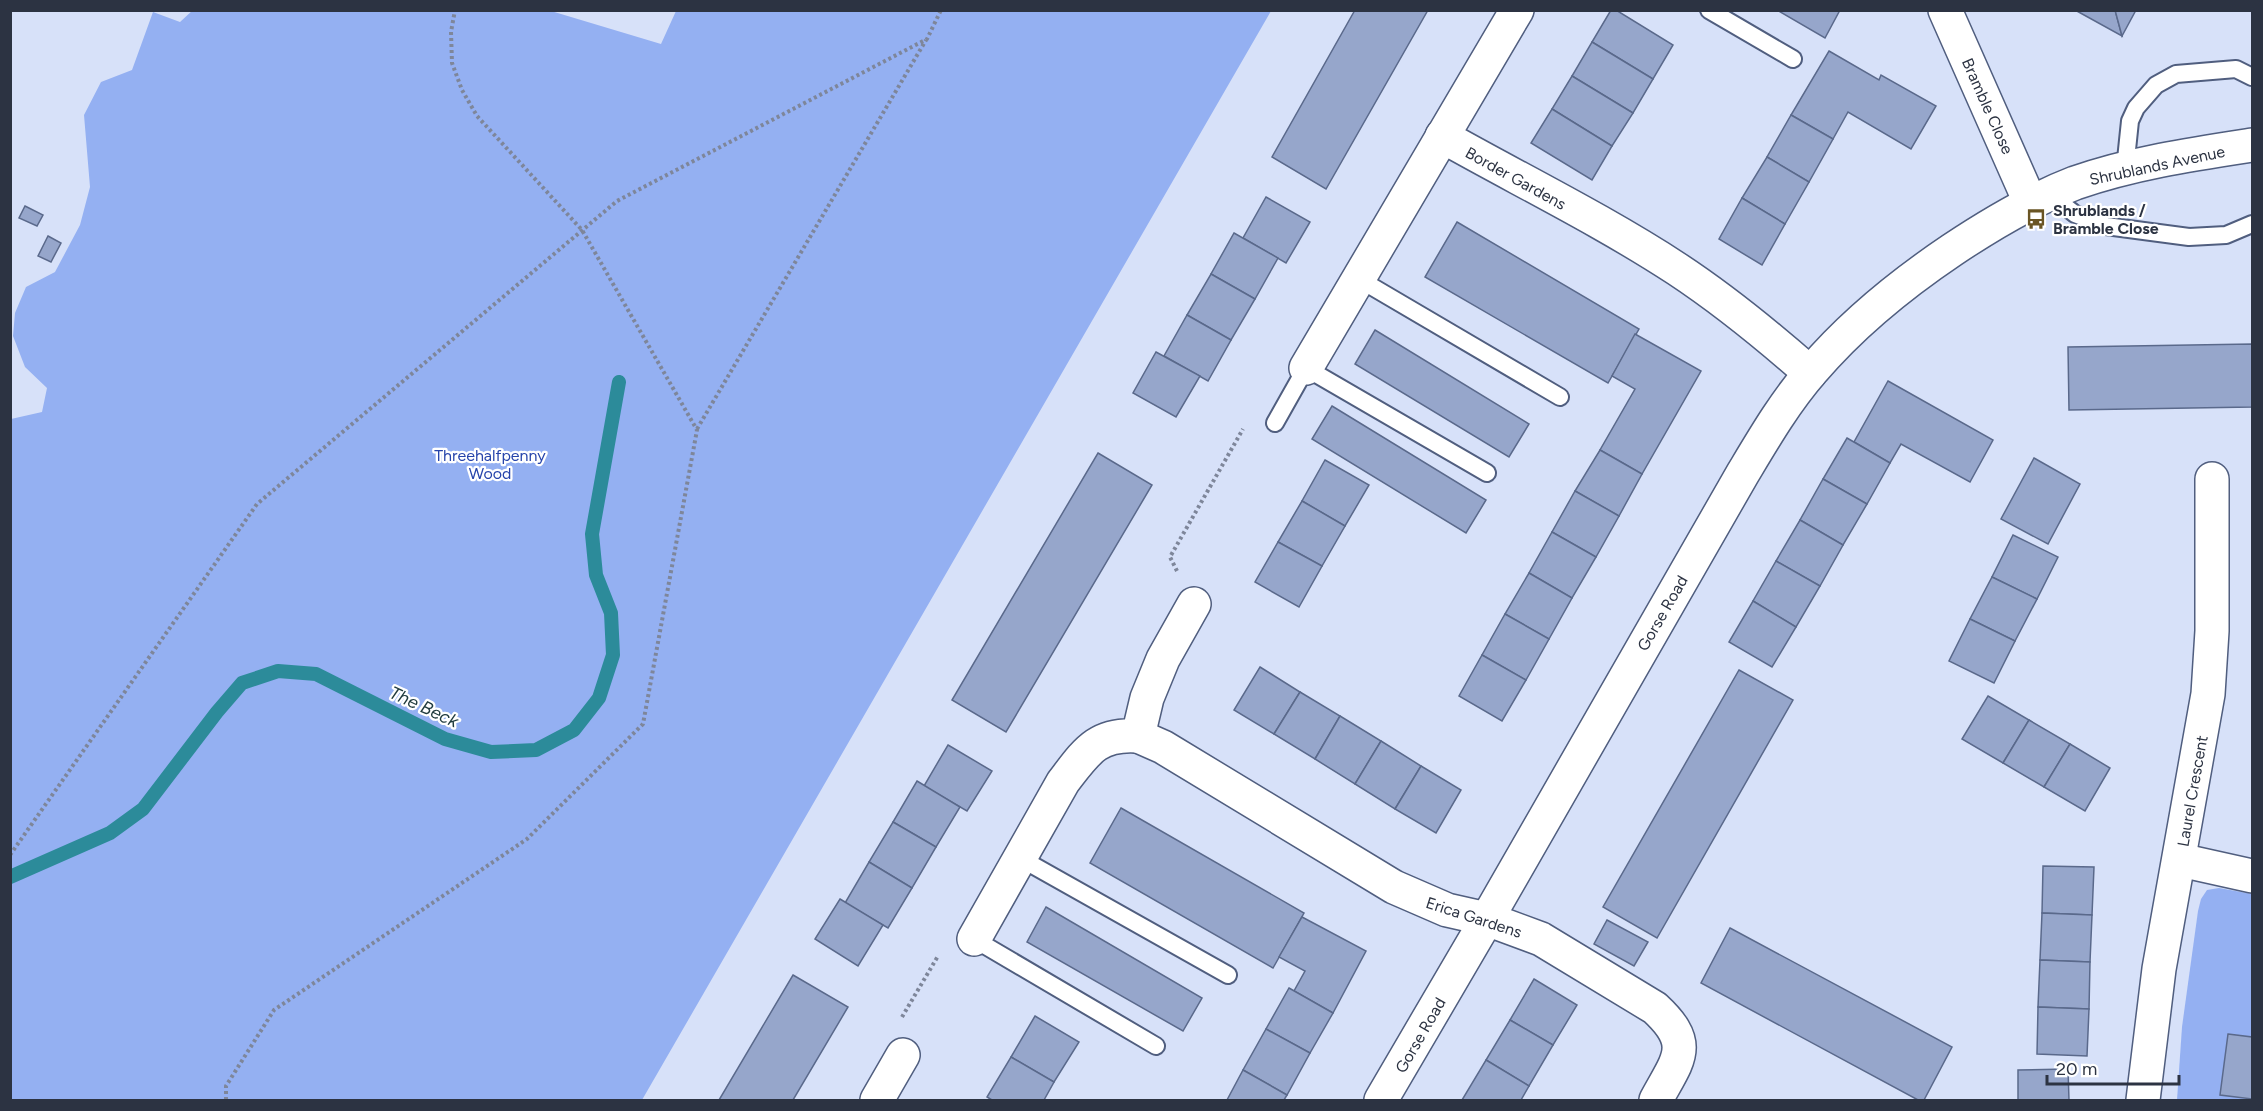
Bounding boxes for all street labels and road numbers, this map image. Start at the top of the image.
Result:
street label: Bramble Close [1958,55,2017,157]
street label: Shrublands Avenue [2088,142,2227,189]
street label: Border Gardens [1462,143,1569,214]
street label: Gorse Road [1633,572,1692,654]
street label: Laurel Crescent [2173,734,2212,848]
street label: Erica Gardens [1424,893,1524,942]
street label: Gorse Road [1391,994,1450,1076]

